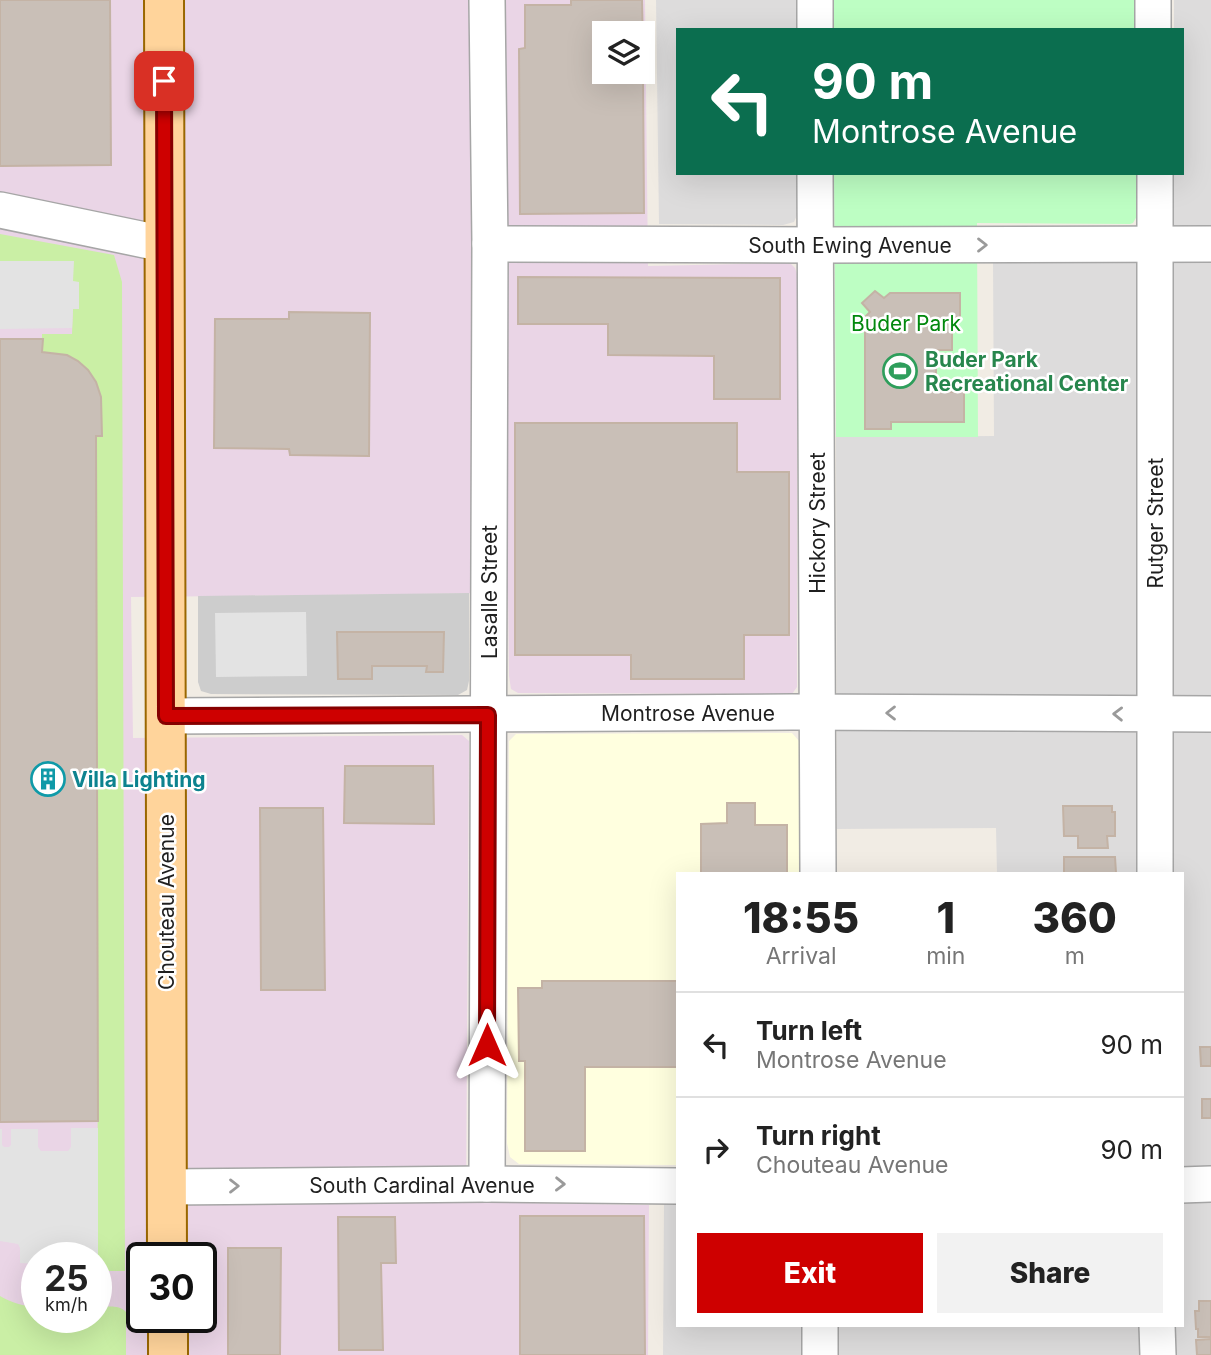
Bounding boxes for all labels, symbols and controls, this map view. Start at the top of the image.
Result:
map controls [592,21,655,84]
button: layers [592,21,655,84]
pin [134,51,194,111]
text: 90 m [812,52,933,111]
icon: left [697,56,788,147]
icon: arrive [145,62,183,100]
text: Montrose Avenue [812,112,1077,151]
street label: South Ewing Avenue [748,233,952,258]
one-way arrow [977,237,988,253]
park label: Buder Park [851,311,961,336]
place label: Buder Park Recreational Center [925,347,1129,396]
sports icon: Buder Park Recreational Center [881,352,919,390]
street label: Hickory Street [805,452,830,594]
street label: Rutger Street [1143,457,1168,588]
street label: Lasalle Street [477,525,502,659]
street label: Montrose Avenue [601,701,775,726]
one-way arrow [885,705,896,720]
one-way arrow [1113,706,1123,722]
building icon: Villa Lighting [29,760,67,798]
place label: Villa Lighting [72,767,206,792]
street label: Chouteau Avenue [154,814,179,990]
text: 18:55 [743,892,859,943]
text: 1 [937,892,955,943]
text: 360 [1033,892,1117,943]
text: Arrival [766,942,836,970]
text: min [926,942,965,970]
text: m [1065,942,1085,970]
position arrow [450,1008,524,1082]
text: Turn left [756,1015,862,1046]
icon: left [697,1026,735,1064]
text: 90 m [1100,1029,1163,1060]
text: Montrose Avenue [756,1046,947,1074]
text: Turn right [756,1120,881,1151]
icon: right [697,1131,735,1169]
text: 90 m [1100,1134,1163,1165]
text: Chouteau Avenue [756,1151,949,1179]
street label: South Cardinal Avenue [309,1173,535,1198]
one-way arrow [555,1177,566,1192]
one-way arrow [230,1178,240,1194]
button: Exit [697,1233,923,1313]
button: Share [937,1233,1163,1313]
speed limit sign: 30 [126,1242,217,1333]
text: 25 [44,1257,89,1299]
text: km/h [45,1294,88,1315]

